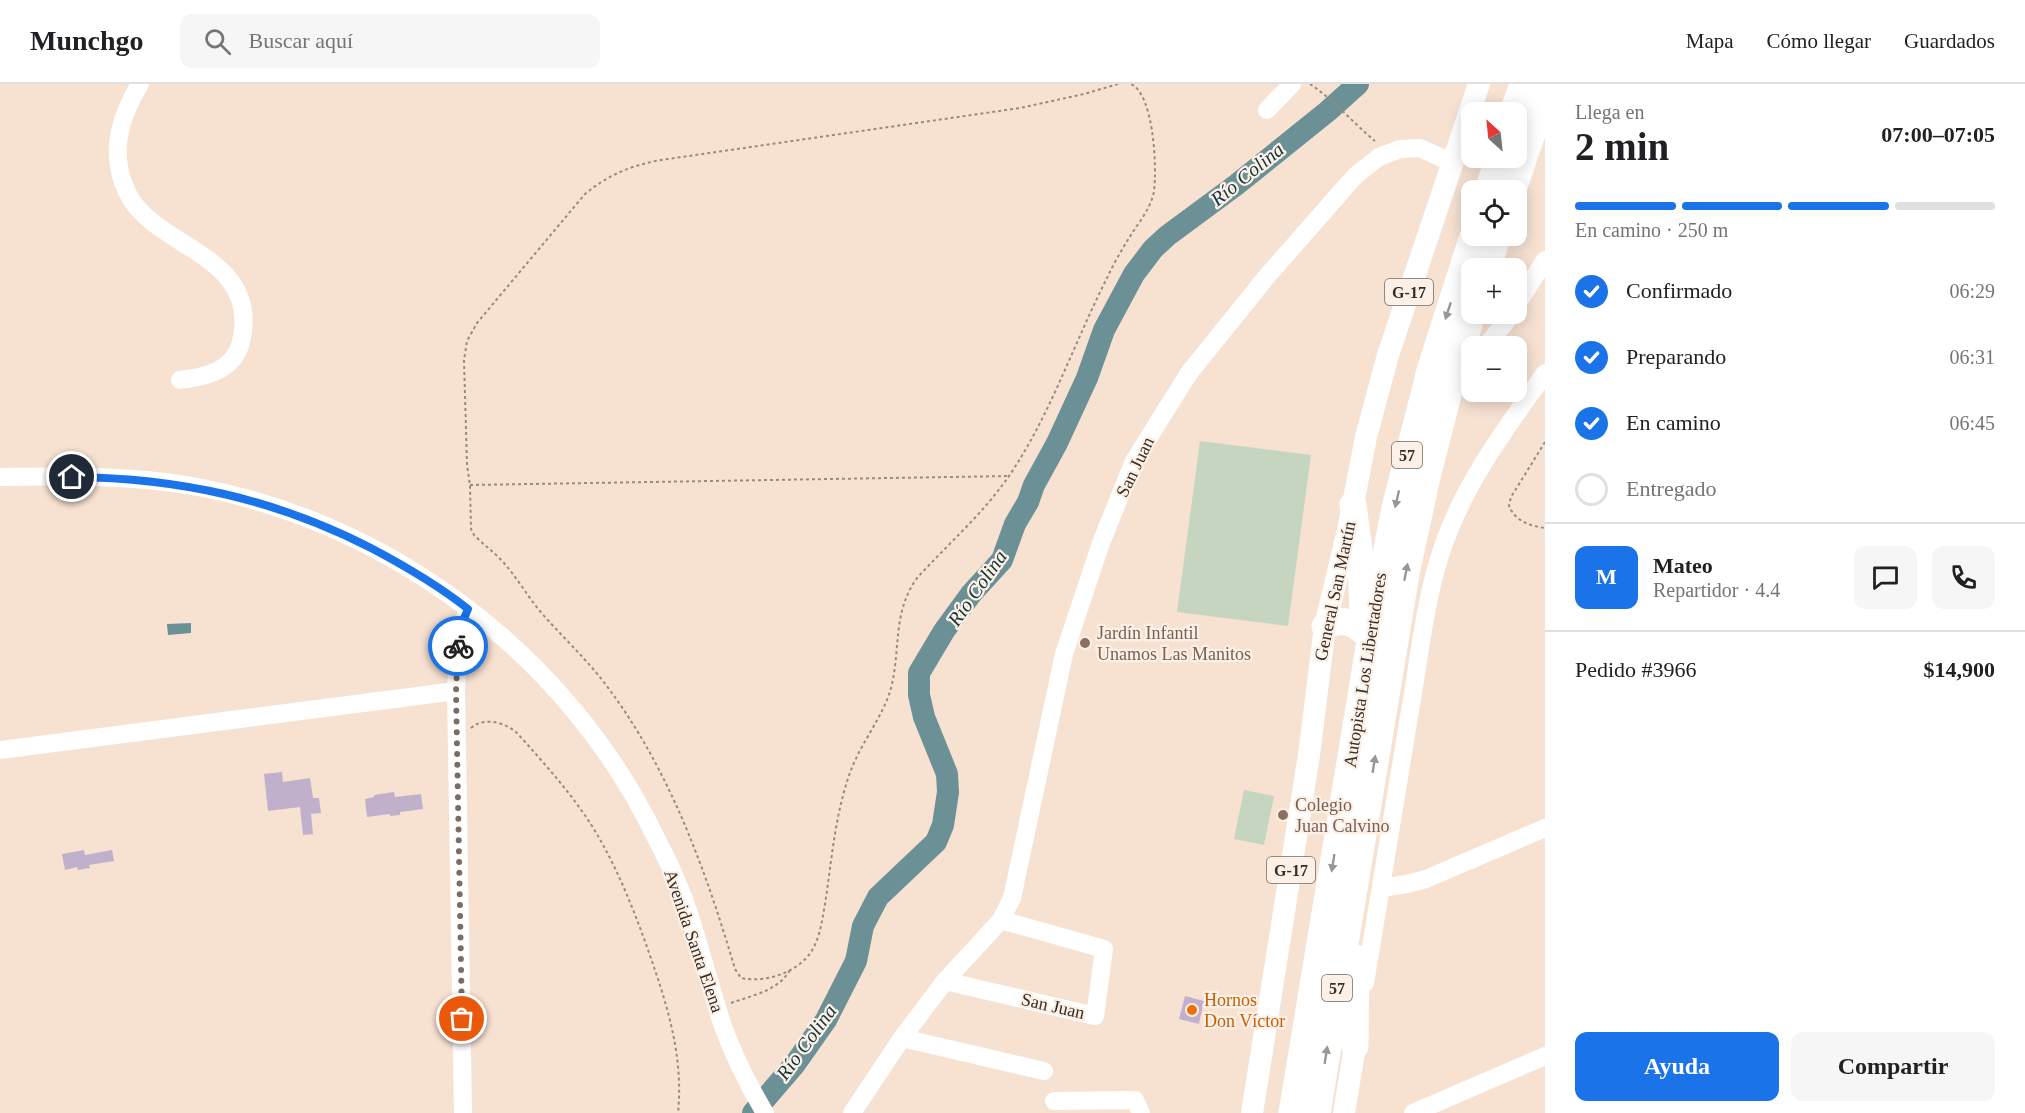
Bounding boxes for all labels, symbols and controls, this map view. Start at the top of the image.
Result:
search box [180,14,600,68]
text: Munchgo [30,25,144,56]
icon: search [201,25,234,58]
text: Buscar aquí [249,28,353,53]
text: Mapa [1686,29,1734,53]
text: Cómo llegar [1767,29,1871,53]
text: Guardados [1904,29,1995,53]
text: Llega en [1575,101,1644,123]
north arrow [1461,102,1527,168]
map controls [1461,102,1527,402]
text: 07:00–07:05 [1881,122,1995,147]
text: 2 min [1575,125,1669,168]
water label: Río Colina [1205,138,1288,211]
button: locate [1461,180,1527,246]
text: En camino · 250 m [1575,219,1728,241]
button: + [1461,258,1527,324]
icon: check [1575,275,1608,308]
text: Confirmado [1626,278,1732,303]
road number: G-17 [1385,279,1433,305]
text: 06:29 [1949,280,1995,302]
one-way arrow [1443,302,1453,320]
button: − [1461,336,1527,402]
icon: check [1575,341,1608,374]
text: Preparando [1626,344,1726,369]
text: 06:31 [1949,346,1995,368]
icon: check [1575,407,1608,440]
text: En camino [1626,410,1721,435]
text: 06:45 [1949,412,1995,434]
street label: San Juan [1112,434,1158,500]
road number: 57 [1392,442,1422,468]
pin [46,451,97,502]
icon: home [55,460,88,493]
text: Entregado [1626,476,1716,501]
one-way arrow [1391,490,1401,508]
street label: General San Martín [1310,519,1360,663]
water label: Río Colina [942,546,1011,631]
button: chat [1854,546,1917,609]
button: phone [1932,546,1995,609]
text: Mateo [1653,553,1713,578]
one-way arrow [1402,562,1411,581]
text: M [1596,564,1617,589]
street label: Autopista Los Libertadores [1340,571,1390,769]
text: Repartidor · 4.4 [1653,579,1780,601]
courier [428,616,488,676]
place label: Jardín Infantil Unamos Las Manitos [1097,623,1251,664]
icon: bike [442,630,475,663]
marker: Jardín Infantil Unamos Las Manitos [1078,636,1092,650]
text: Pedido #3966 [1575,657,1697,682]
text: $14,900 [1924,657,1995,682]
one-way arrow [1369,755,1378,774]
place label: Colegio Juan Calvino [1295,795,1390,836]
marker: Colegio Juan Calvino [1276,808,1290,822]
one-way arrow [1329,853,1338,872]
road number: G-17 [1267,857,1315,883]
street label: Avenida Santa Elena [660,867,728,1015]
road number: 57 [1322,975,1352,1001]
street label: San Juan [1019,989,1087,1023]
place label: Hornos Don Víctor [1204,990,1285,1031]
pin [436,993,487,1044]
water label: Río Colina [771,1000,841,1085]
icon: bag [445,1002,478,1035]
marker: Hornos Don Víctor [1185,1003,1199,1017]
button: Ayuda [1575,1032,1779,1101]
button: Compartir [1791,1032,1995,1101]
one-way arrow [1322,1046,1331,1065]

